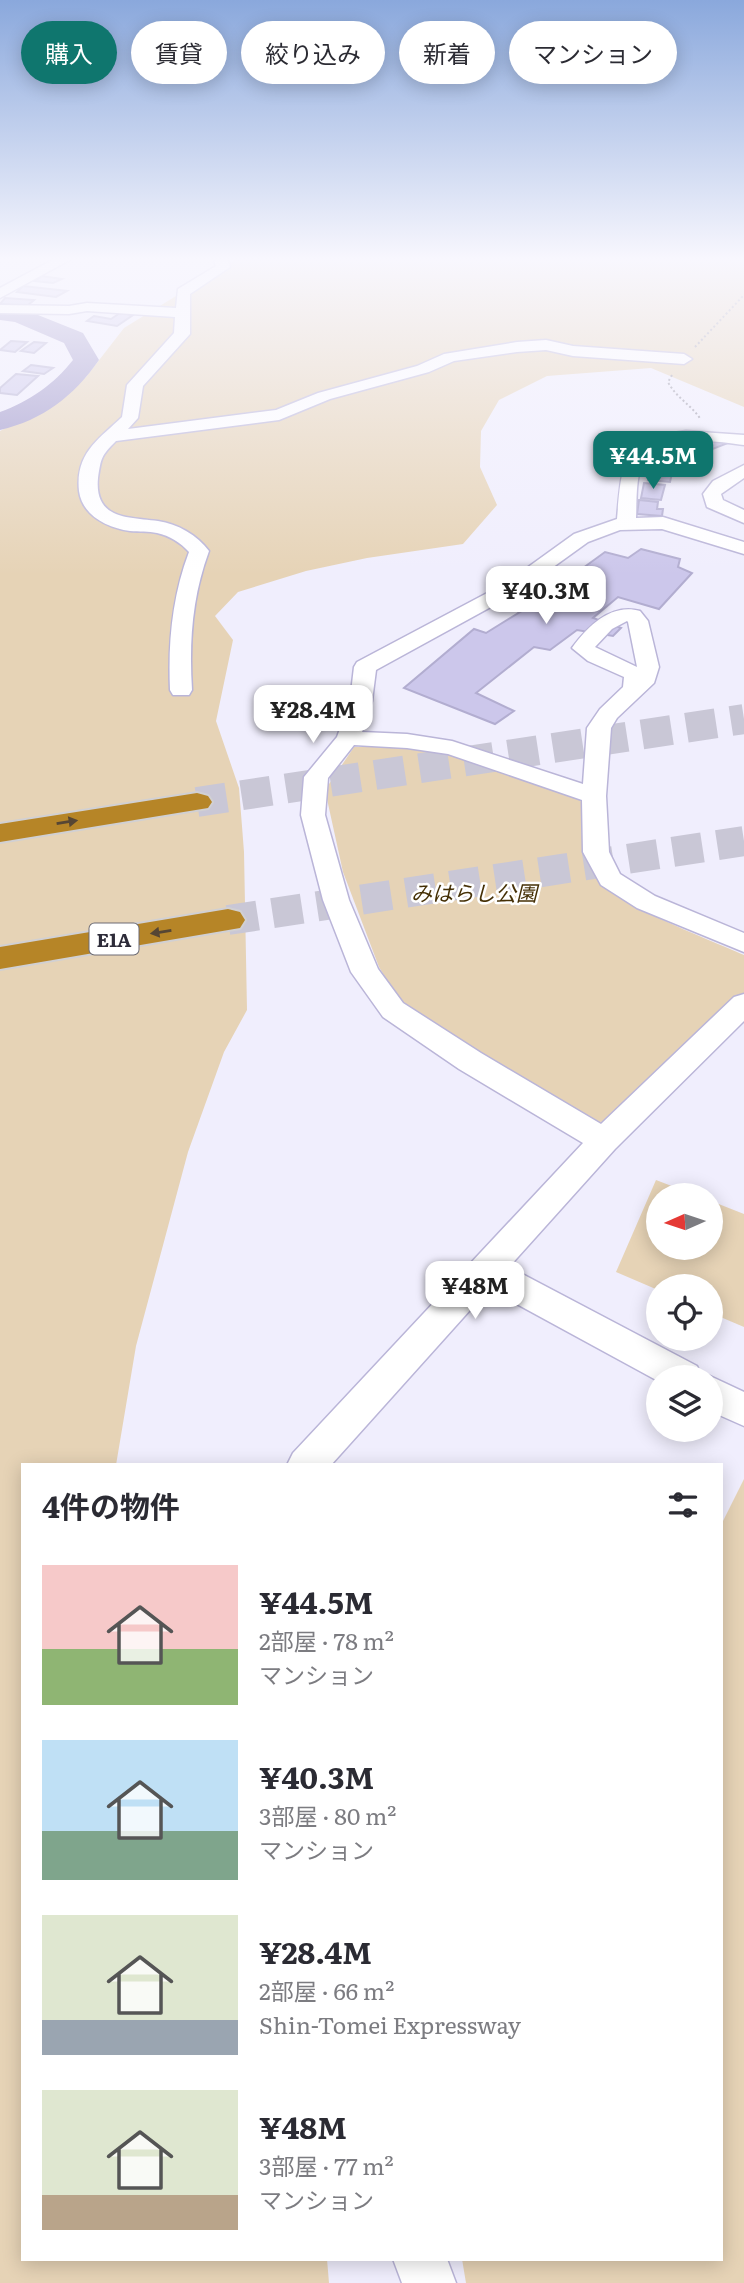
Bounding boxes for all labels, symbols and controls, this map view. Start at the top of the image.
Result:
chip: 購入 [21,21,117,84]
chip: 賃貸 [131,21,227,84]
chip: 絞り込み [241,21,385,84]
chip: 新着 [399,21,495,84]
chip: マンション [509,21,677,84]
pin: ¥44.5M [596,432,710,491]
text: ¥44.5M [609,437,697,471]
pin: ¥40.3M [489,566,603,626]
text: ¥40.3M [502,572,590,606]
pin: ¥28.4M [256,686,370,745]
text: ¥28.4M [270,691,356,725]
one-way arrow [56,816,78,827]
park label: みはらし公園 [411,876,540,907]
road number: E1A [90,923,138,954]
one-way arrow [150,927,172,938]
north arrow [646,1183,723,1260]
map controls [646,1183,723,1442]
pin: ¥48M [434,1262,516,1321]
text: ¥48M [441,1267,509,1301]
button: locate [646,1274,723,1351]
button: layers [646,1365,723,1442]
text: 4件の物件 [42,1483,180,1527]
icon: filters [664,1486,702,1524]
text: ¥44.5M [259,1579,373,1623]
icon: home [98,1593,182,1677]
text: 2部屋 · 78 m² [259,1623,394,1657]
text: マンション [259,1657,374,1691]
text: ¥40.3M [259,1754,374,1798]
icon: home [98,1768,182,1852]
text: 3部屋 · 80 m² [259,1798,396,1832]
text: マンション [259,1832,374,1866]
text: ¥28.4M [259,1929,372,1973]
icon: home [98,1943,182,2027]
text: 2部屋 · 66 m² [259,1973,394,2007]
text: Shin-Tomei Expressway [259,2007,521,2041]
text: ¥48M [259,2104,347,2148]
icon: home [98,2118,182,2202]
text: 3部屋 · 77 m² [259,2148,394,2182]
text: マンション [259,2182,374,2216]

